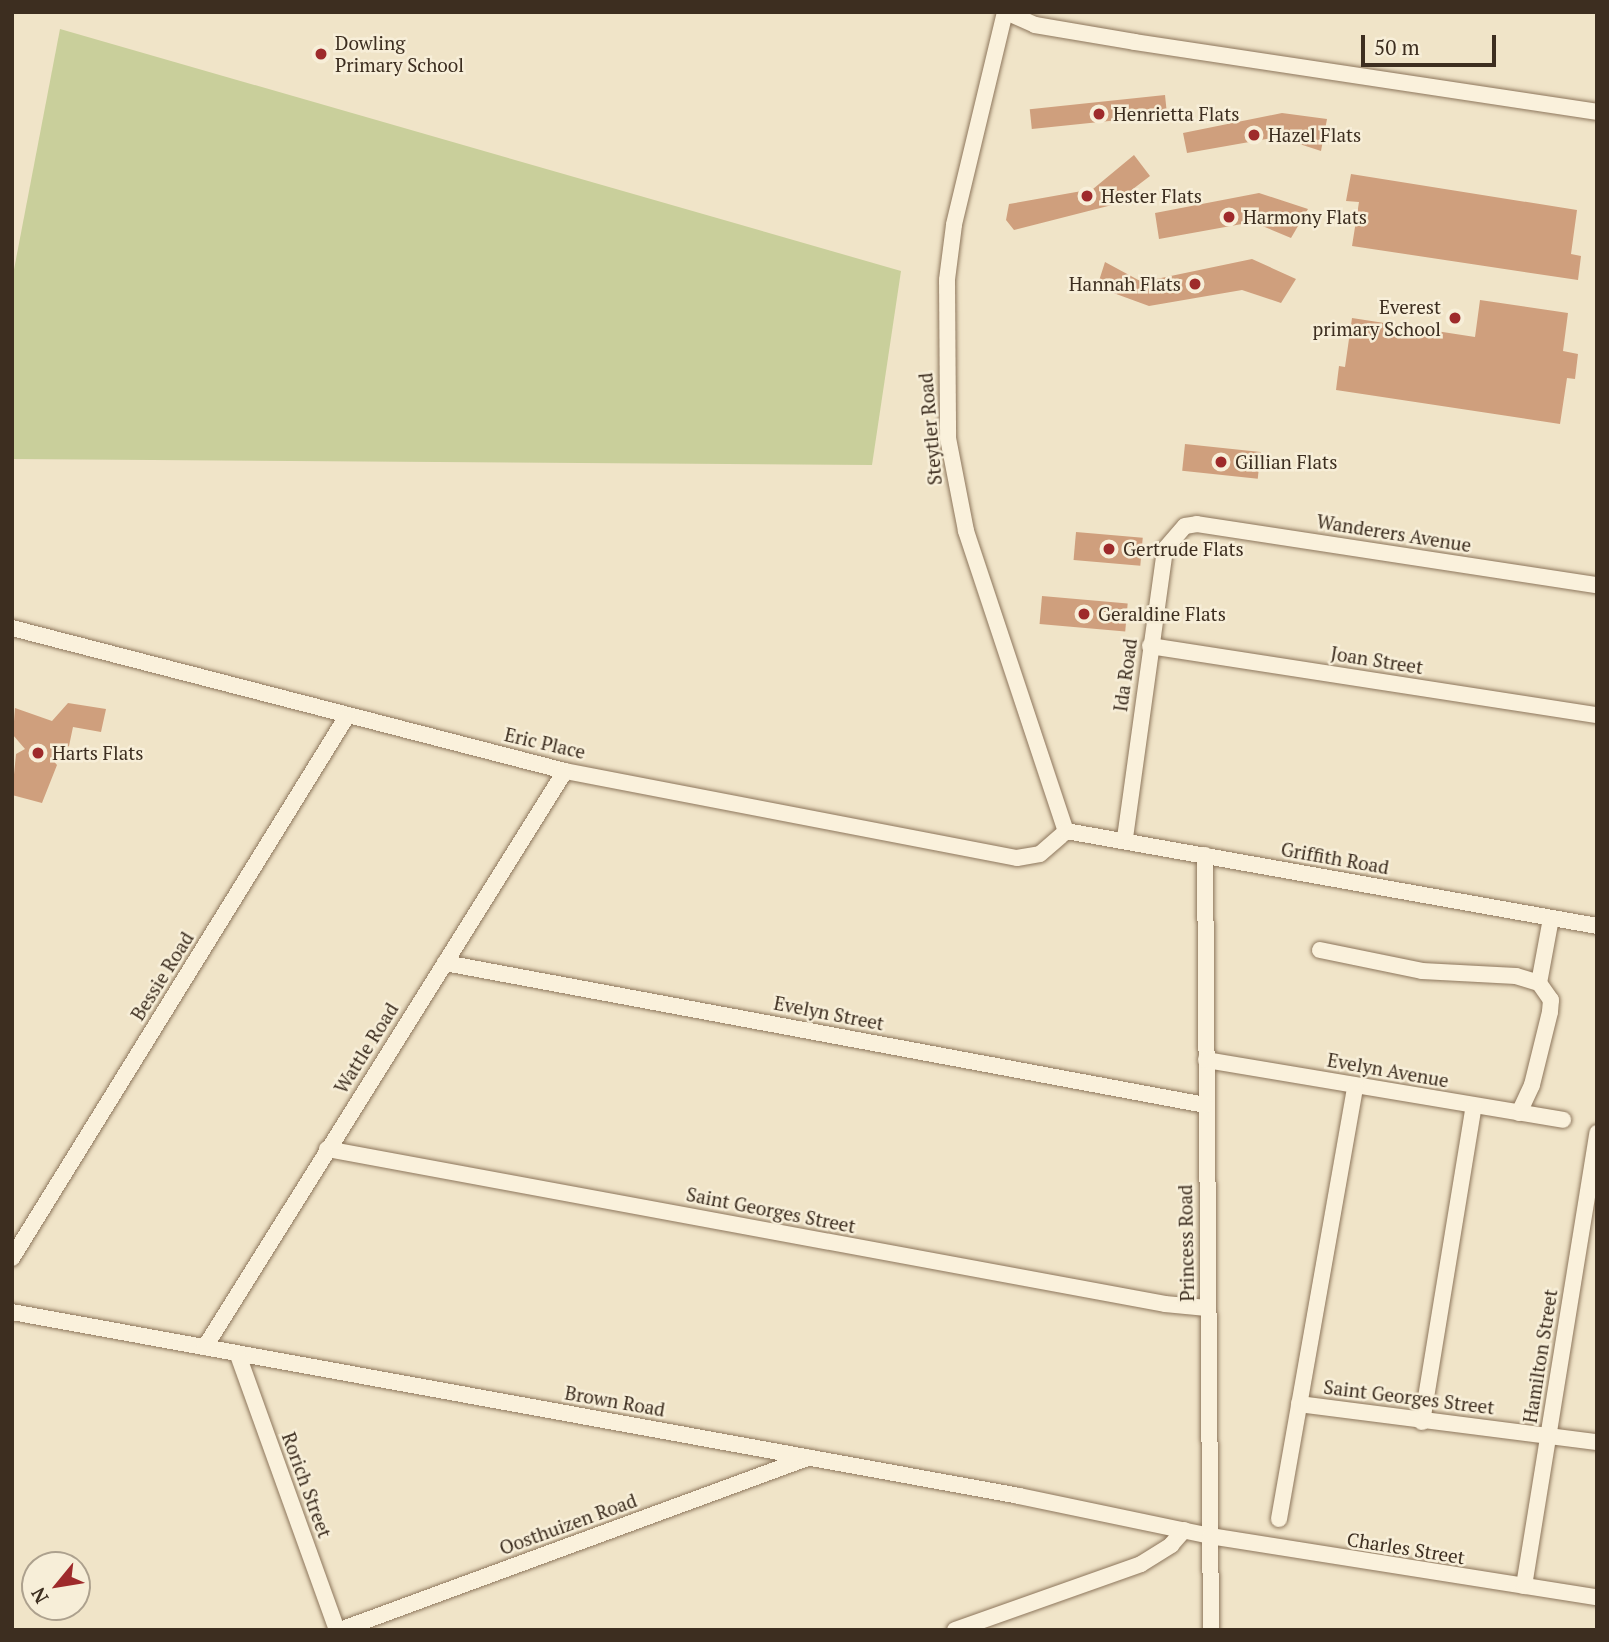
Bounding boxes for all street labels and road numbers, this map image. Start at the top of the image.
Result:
street label: Steytler Road [914,372,946,486]
street label: Wanderers Avenue [1315,509,1473,557]
street label: Ida Road [1109,637,1141,713]
street label: Joan Street [1329,641,1425,679]
street label: Eric Place [502,723,588,763]
street label: Griffith Road [1279,837,1391,879]
street label: Bessie Road [126,928,198,1024]
street label: Evelyn Street [772,991,886,1035]
street label: Wattle Road [329,999,403,1097]
street label: Evelyn Avenue [1325,1048,1451,1092]
street label: Saint Georges Street [684,1182,858,1238]
street label: Princess Road [1174,1184,1198,1302]
street label: Hamilton Street [1518,1287,1562,1425]
street label: Saint Georges Street [1322,1375,1496,1419]
street label: Brown Road [563,1381,667,1421]
street label: Rorich Street [277,1429,337,1541]
street label: Oosthuizen Road [496,1489,640,1559]
street label: Charles Street [1345,1527,1467,1569]

